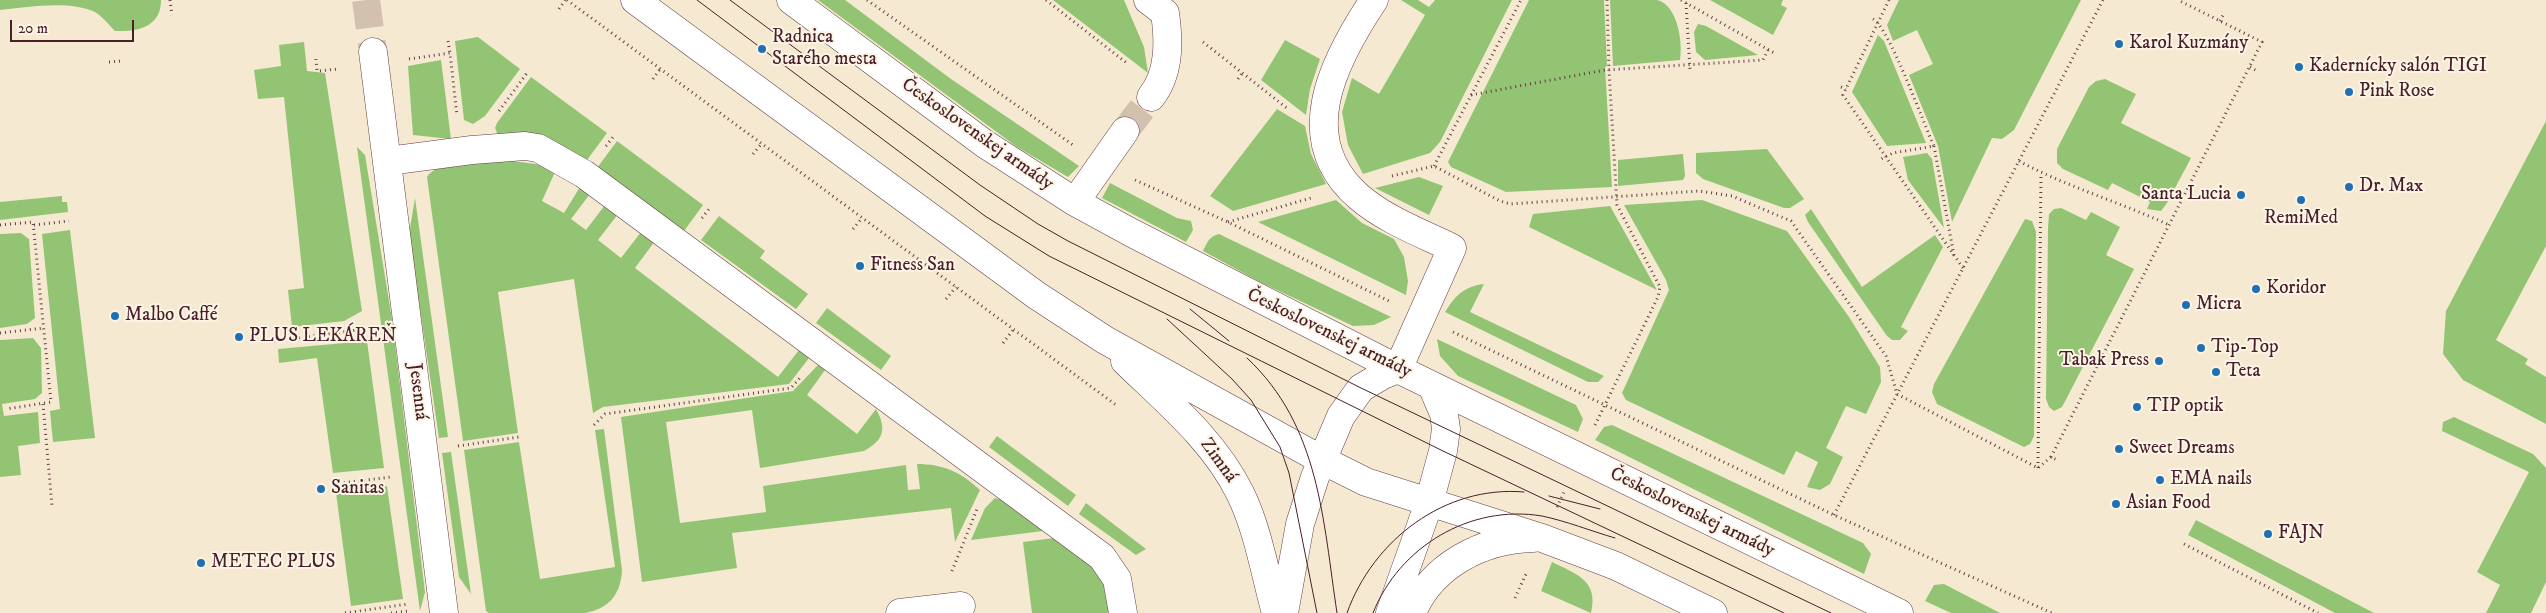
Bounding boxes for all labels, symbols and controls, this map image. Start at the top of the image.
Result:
scale bar [12,10,136,42]
text: 20 m [18,19,48,38]
place label: Radnica Starého mesta [772,27,877,71]
place label: Karol Kuzmány [2129,33,2248,55]
marker: Karol Kuzmány [2113,38,2125,50]
marker: Radnica Starého mesta [756,43,768,55]
place label: Kadernícky salón TIGI [2309,56,2487,78]
marker: Kadernícky salón TIGI [2293,61,2305,73]
street label: Československej armády [896,74,1058,196]
place label: Pink Rose [2359,81,2434,103]
marker: Pink Rose [2343,86,2355,98]
place label: Dr. Max [2359,176,2423,198]
marker: Dr. Max [2343,181,2355,193]
place label: Santa Lucia [2141,184,2231,206]
marker: Santa Lucia [2235,189,2247,201]
marker: RemiMed [2295,194,2307,206]
place label: RemiMed [2264,208,2338,230]
place label: Fitness San [870,255,955,277]
marker: Fitness San [854,260,866,272]
place label: Koridor [2266,278,2326,300]
marker: Koridor [2250,283,2262,295]
street label: Československej armády [1243,284,1415,384]
place label: Micra [2196,294,2242,316]
marker: Micra [2180,299,2192,311]
place label: Malbo Caffé [125,305,218,327]
marker: Malbo Caffé [109,310,121,322]
place label: PLUS LEKÁREŇ [249,326,397,348]
marker: PLUS LEKÁREŇ [233,331,245,343]
place label: Tip-Top [2211,337,2279,359]
marker: Tip-Top [2195,342,2207,354]
place label: Tabak Press [2059,350,2149,372]
marker: Tabak Press [2153,355,2165,367]
place label: Teta [2226,361,2260,383]
street label: Jesenná [402,362,432,422]
marker: Teta [2210,366,2222,378]
place label: TIP optik [2147,396,2224,418]
marker: TIP optik [2131,401,2143,413]
street label: Zimná [1194,434,1242,488]
place label: Sweet Dreams [2129,438,2235,460]
marker: Sweet Dreams [2113,443,2125,455]
street label: Československej armády [1606,463,1778,563]
place label: EMA nails [2170,469,2252,491]
marker: EMA nails [2154,474,2166,486]
place label: Sanitas [331,478,384,500]
marker: Sanitas [315,483,327,495]
place label: Asian Food [2126,493,2210,515]
marker: Asian Food [2110,498,2122,510]
place label: FAJN [2278,523,2324,545]
marker: FAJN [2262,528,2274,540]
place label: METEC PLUS [211,552,336,574]
marker: METEC PLUS [195,557,207,569]

